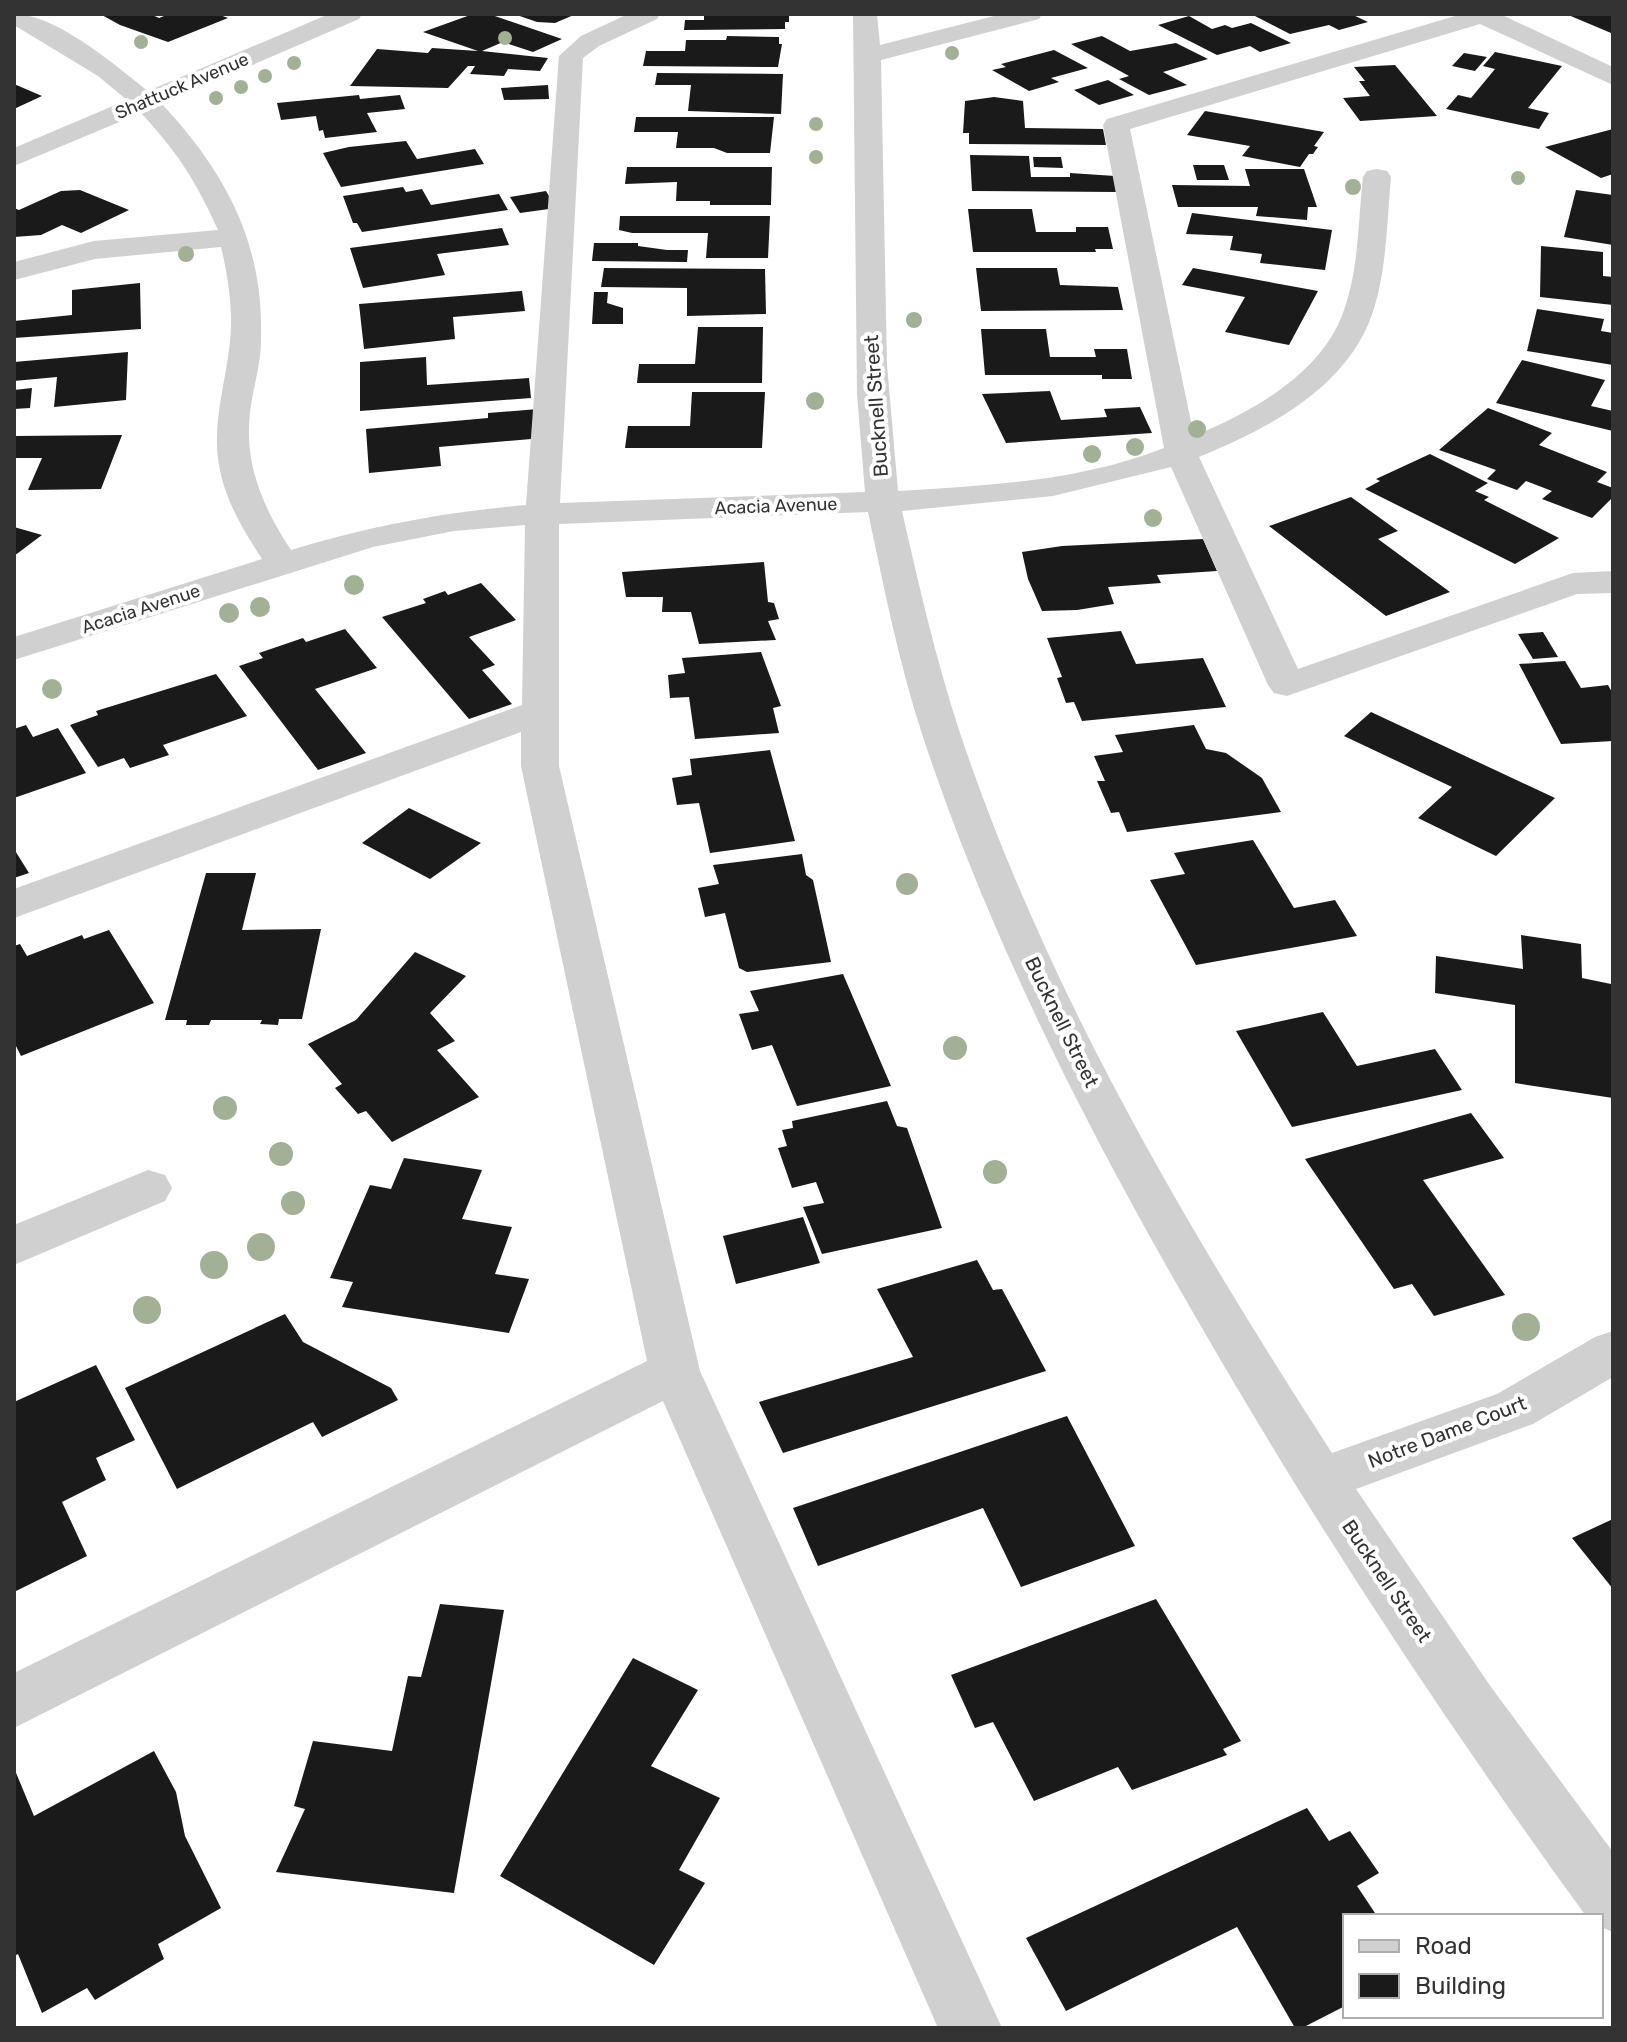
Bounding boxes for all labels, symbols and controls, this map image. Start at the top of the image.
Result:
street label: Shattuck Avenue [112,48,252,124]
street label: Bucknell Street [859,334,893,478]
street label: Acacia Avenue [714,493,838,519]
street label: Acacia Avenue [79,580,203,638]
street label: Bucknell Street [1020,953,1104,1091]
street label: Notre Dame Court [1364,1391,1530,1473]
street label: Bucknell Street [1337,1515,1437,1647]
legend [1343,1914,1603,2018]
text: Road [1415,1932,1472,1960]
text: Building [1415,1972,1506,2000]

